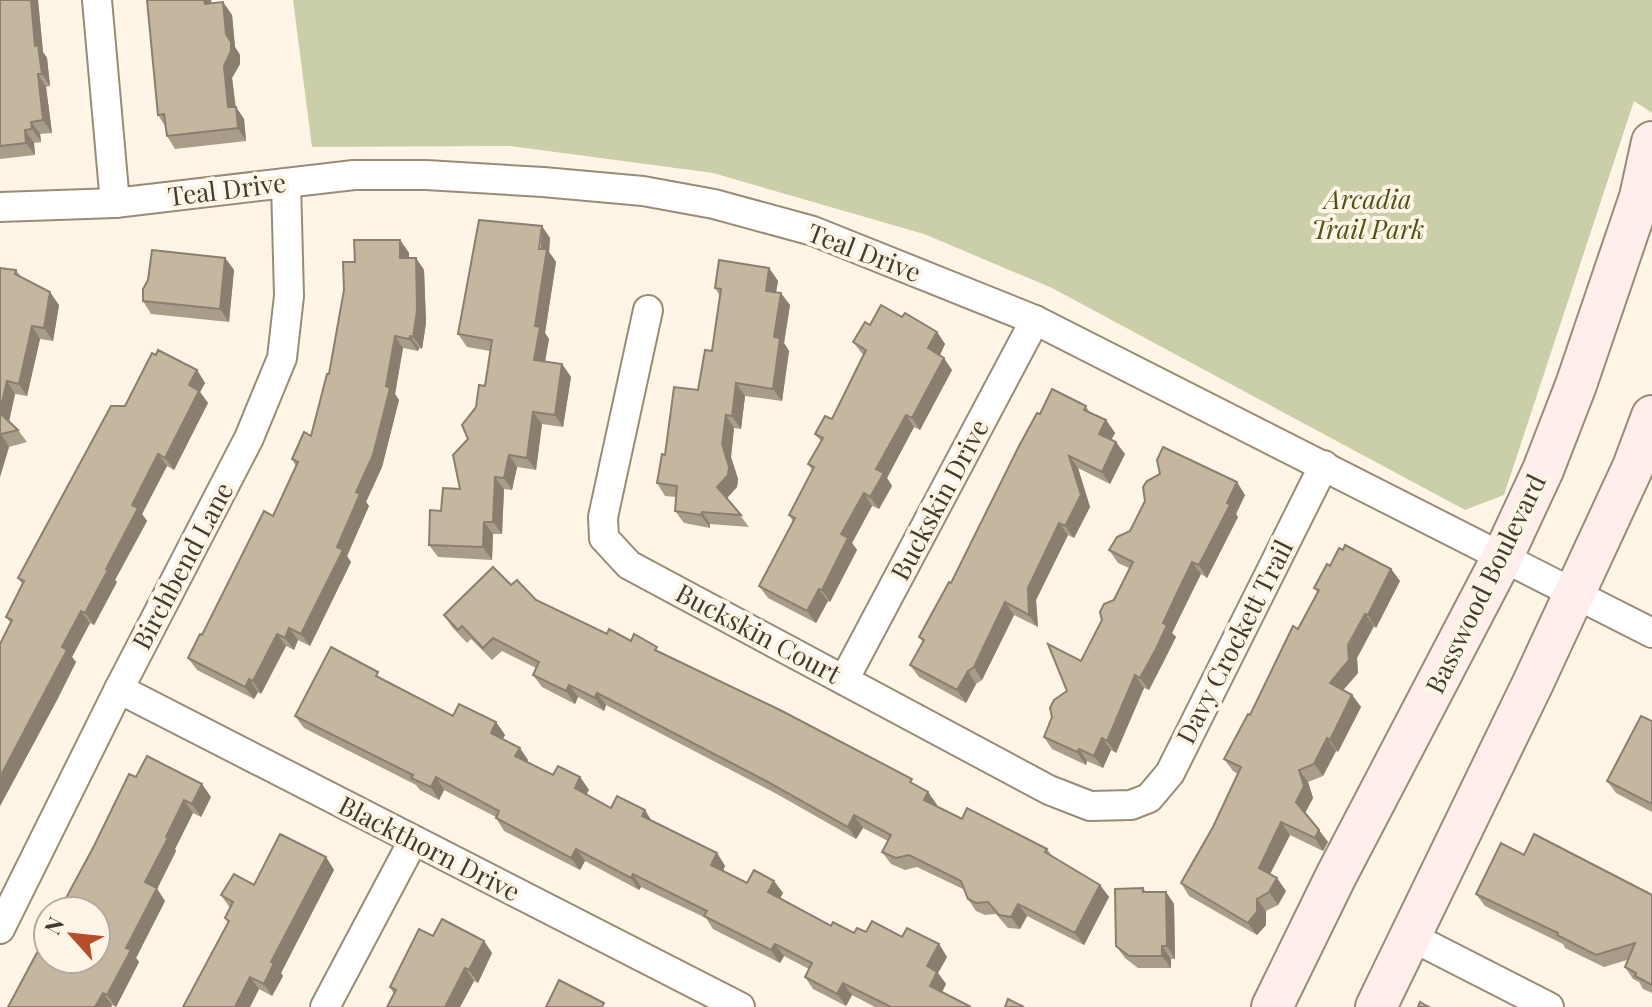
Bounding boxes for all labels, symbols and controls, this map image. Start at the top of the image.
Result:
street label: Teal Drive [166,164,288,213]
park label: Arcadia Trail Park [1312,181,1424,246]
street label: Teal Drive [803,214,926,289]
street label: Buckskin Drive [882,413,996,586]
street label: Basswood Boulevard [1416,468,1553,699]
street label: Birchbend Lane [123,476,240,655]
street label: Davy Crockett Trail [1167,534,1300,749]
street label: Buckskin Court [670,575,848,691]
street label: Blackthorn Drive [333,787,526,908]
north arrow [32,895,112,975]
text: N [36,911,70,939]

